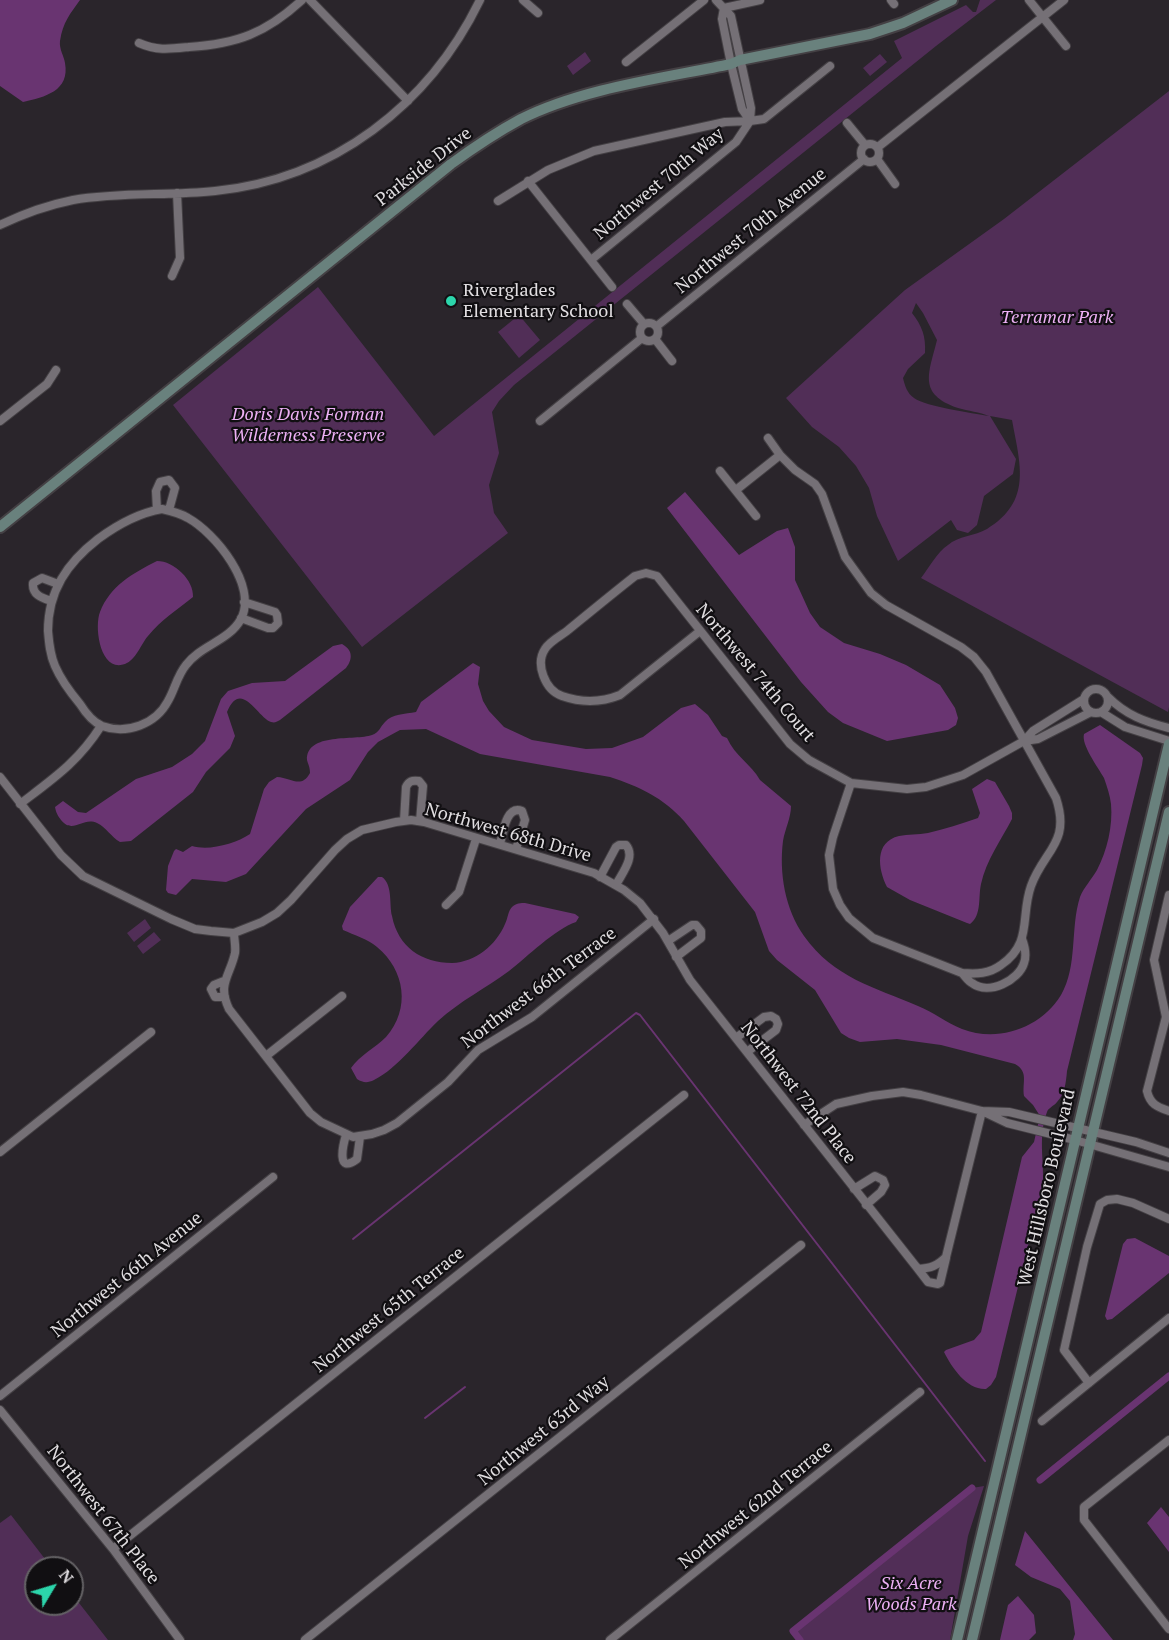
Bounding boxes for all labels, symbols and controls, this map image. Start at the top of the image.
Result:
street label: Parkside Drive [372,123,476,211]
street label: Northwest 70th Way [590,123,728,245]
street label: Northwest 70th Avenue [671,164,831,298]
place label: Riverglades Elementary School [463,280,614,322]
marker: Riverglades Elementary School [444,294,458,308]
park label: Terramar Park [1001,307,1113,329]
park label: Doris Davis Forman Wilderness Preserve [231,404,385,446]
street label: Northwest 74th Court [691,599,819,747]
street label: Northwest 68th Drive [422,799,594,867]
street label: Northwest 66th Terrace [457,923,621,1053]
street label: Northwest 72nd Place [736,1018,860,1168]
street label: West Hillsboro Boulevard [1014,1087,1080,1289]
street label: Northwest 66th Avenue [47,1208,207,1342]
street label: Northwest 65th Terrace [309,1242,469,1378]
street label: Northwest 63rd Way [474,1372,614,1490]
street label: Northwest 62nd Terrace [675,1436,837,1574]
street label: Northwest 67th Place [42,1441,164,1589]
north arrow [24,1556,84,1616]
park label: Six Acre Woods Park [865,1573,957,1616]

